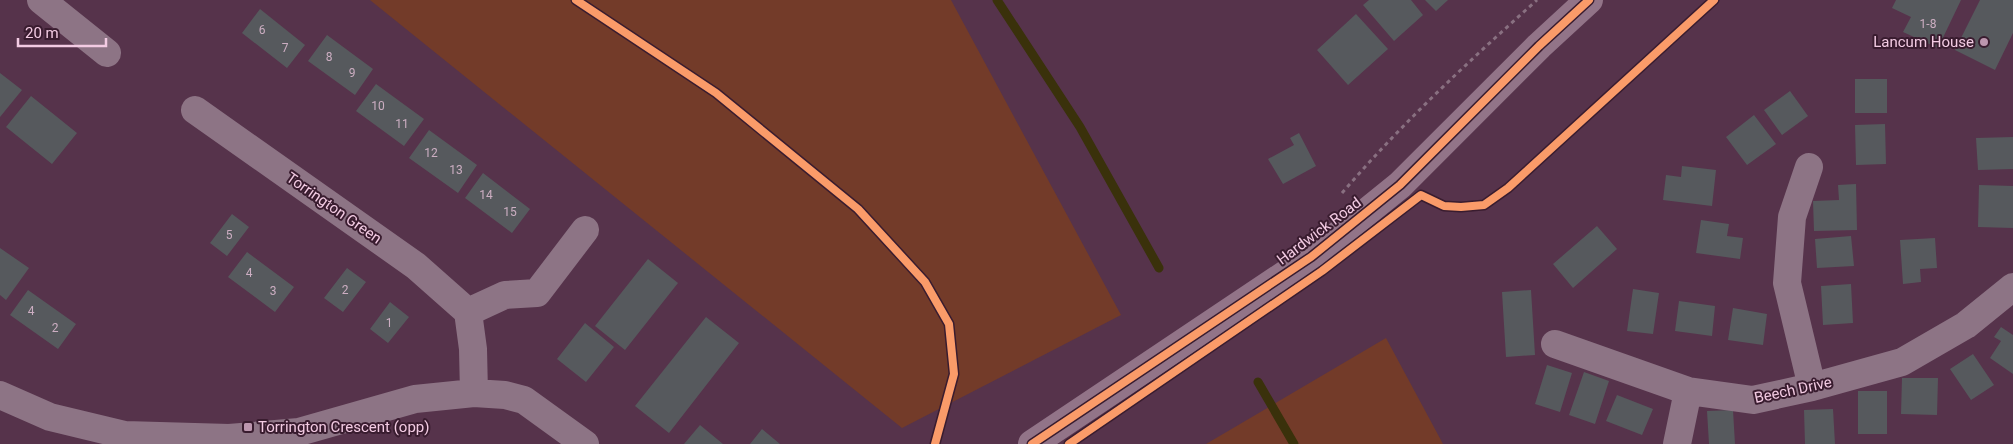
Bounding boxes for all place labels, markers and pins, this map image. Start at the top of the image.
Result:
place label: Lancum House [1873,33,1974,51]
marker: Lancum House [1978,36,1990,48]
place label: Torrington Crescent (opp) [258,418,430,436]
marker: Torrington Crescent (opp) [242,421,254,433]

